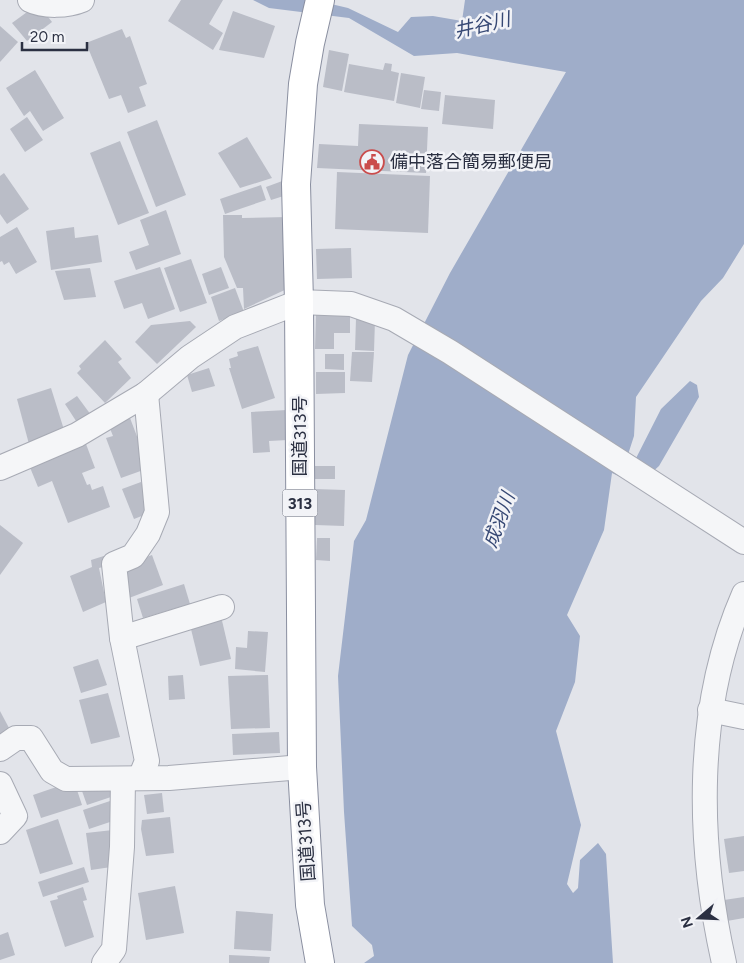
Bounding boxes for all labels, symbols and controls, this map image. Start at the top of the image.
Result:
water label: 井谷川 [452,7,514,43]
scale bar [22,20,88,52]
text: 20 m [30,28,64,46]
public building icon: 備中落合簡易郵便局 [359,149,385,175]
place label: 備中落合簡易郵便局 [390,151,552,173]
street label: 国道313号 [289,395,311,477]
water label: 成羽川 [478,487,520,551]
road number: 313 [282,489,318,516]
street label: 国道313号 [292,800,320,882]
north arrow [674,893,724,943]
text: N [677,914,697,930]

